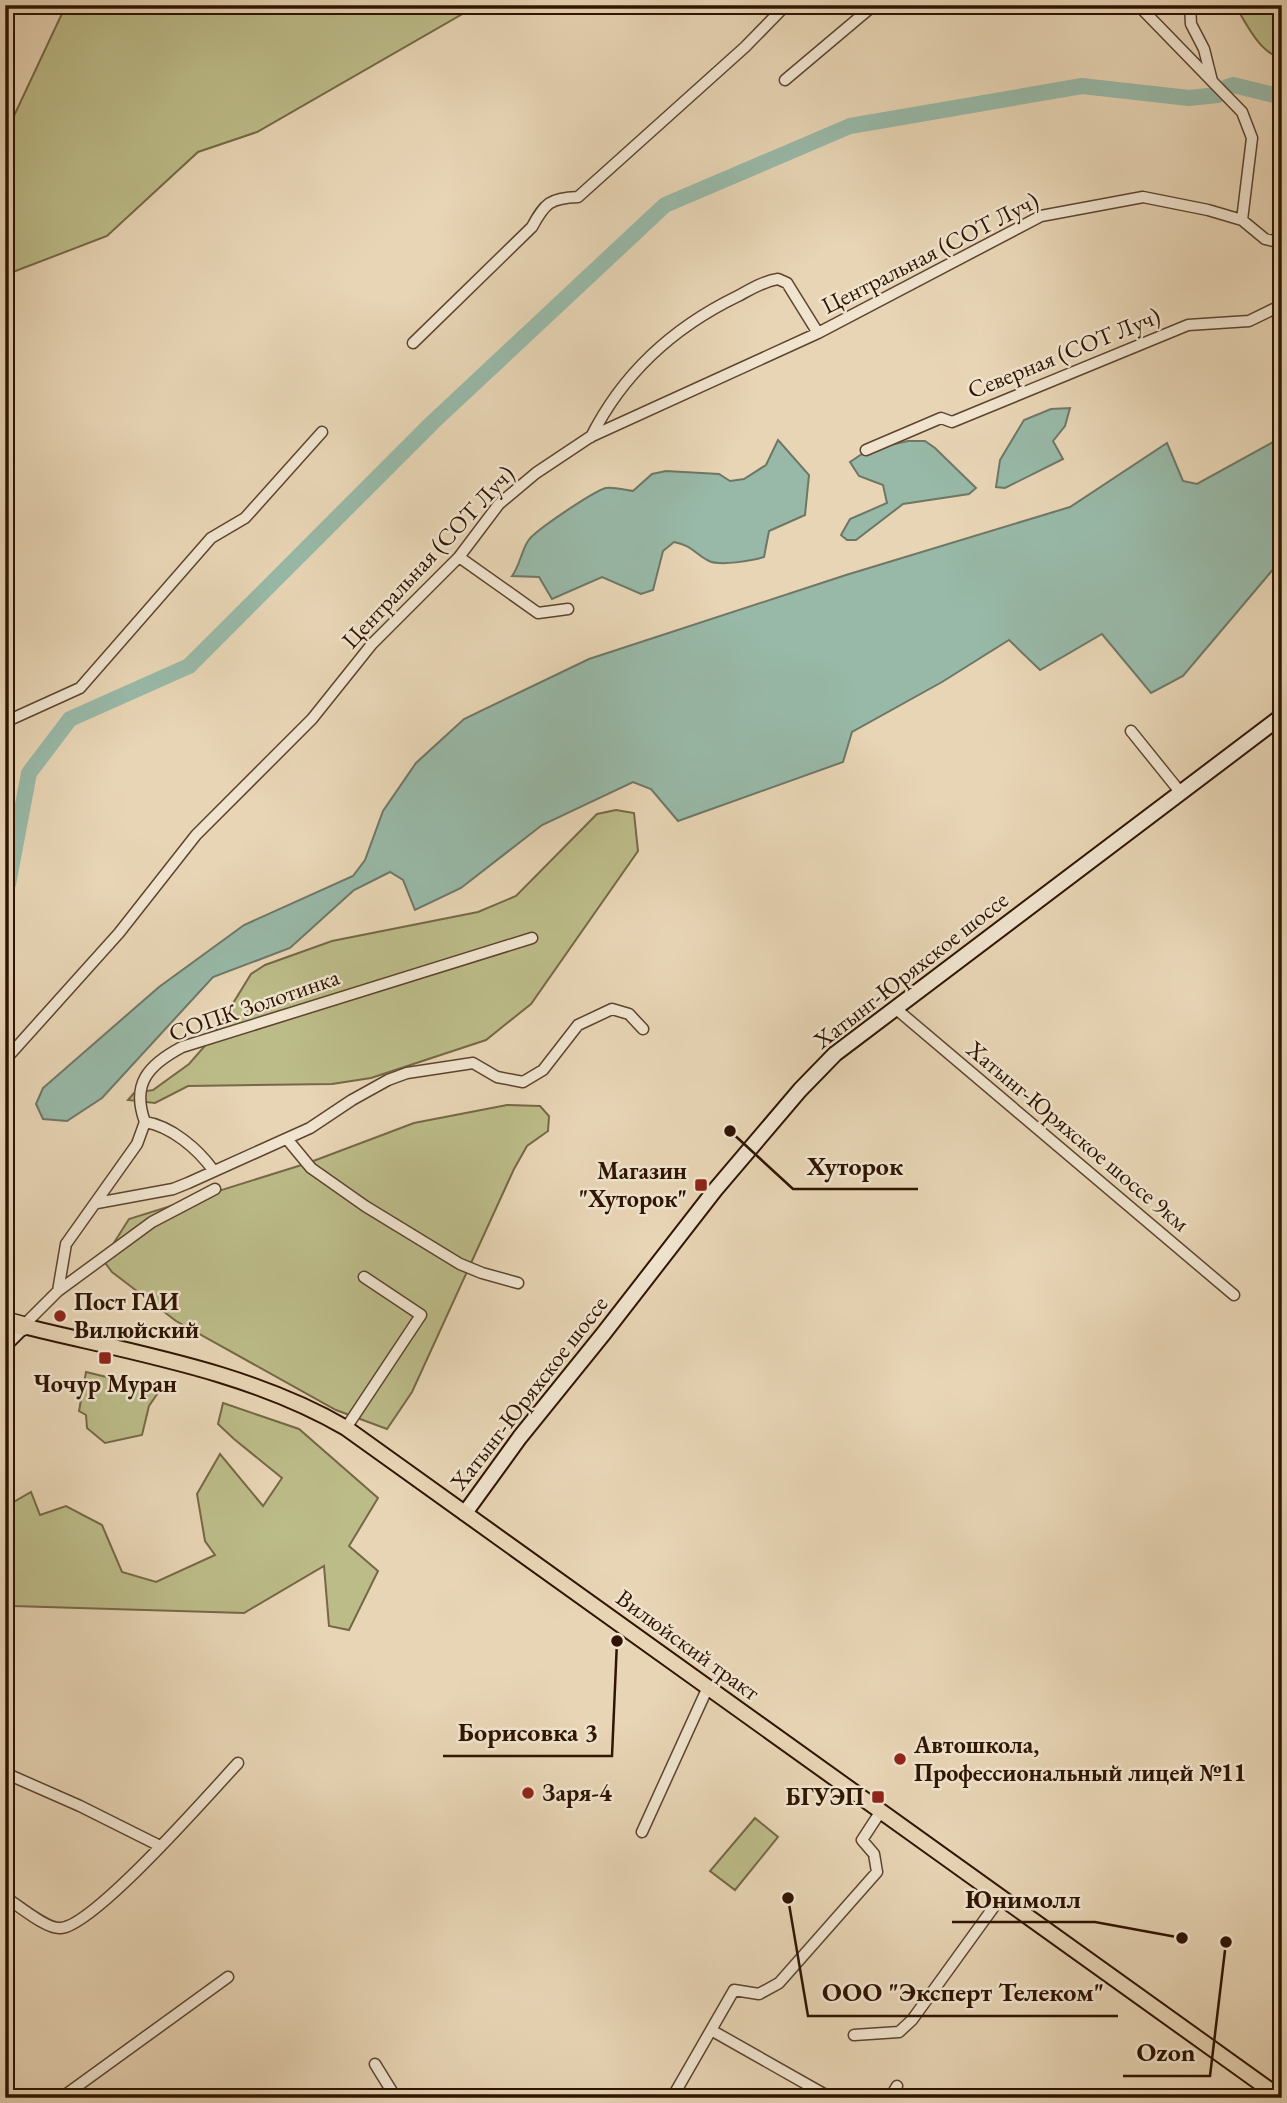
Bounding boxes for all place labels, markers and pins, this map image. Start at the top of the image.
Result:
callout: Хуторок [793,1142,918,1189]
place label: Магазин "Хуторок" [579,1155,687,1215]
marker: Магазин "Хуторок" [693,1177,709,1193]
place label: Пост ГАИ Вилюйский [74,1286,199,1345]
marker: Пост ГАИ Вилюйский [52,1308,68,1324]
marker: Чочур Муран [97,1350,113,1366]
place label: Чочур Муран [33,1368,177,1400]
callout: Борисовка 3 [443,1709,612,1756]
place label: Автошкола, Профессиональный лицей №11 [913,1729,1246,1788]
marker: Автошкола, Профессиональный лицей №11 [892,1751,908,1767]
place label: Заря-4 [542,1777,612,1808]
place label: БГУЭП [786,1781,864,1812]
marker: Заря-4 [520,1785,536,1801]
marker: БГУЭП [870,1789,886,1805]
callout: Юнимолл [952,1875,1095,1922]
callout: ООО "Эксперт Телеком" [808,1969,1118,2016]
callout: Ozon [1123,2029,1210,2076]

